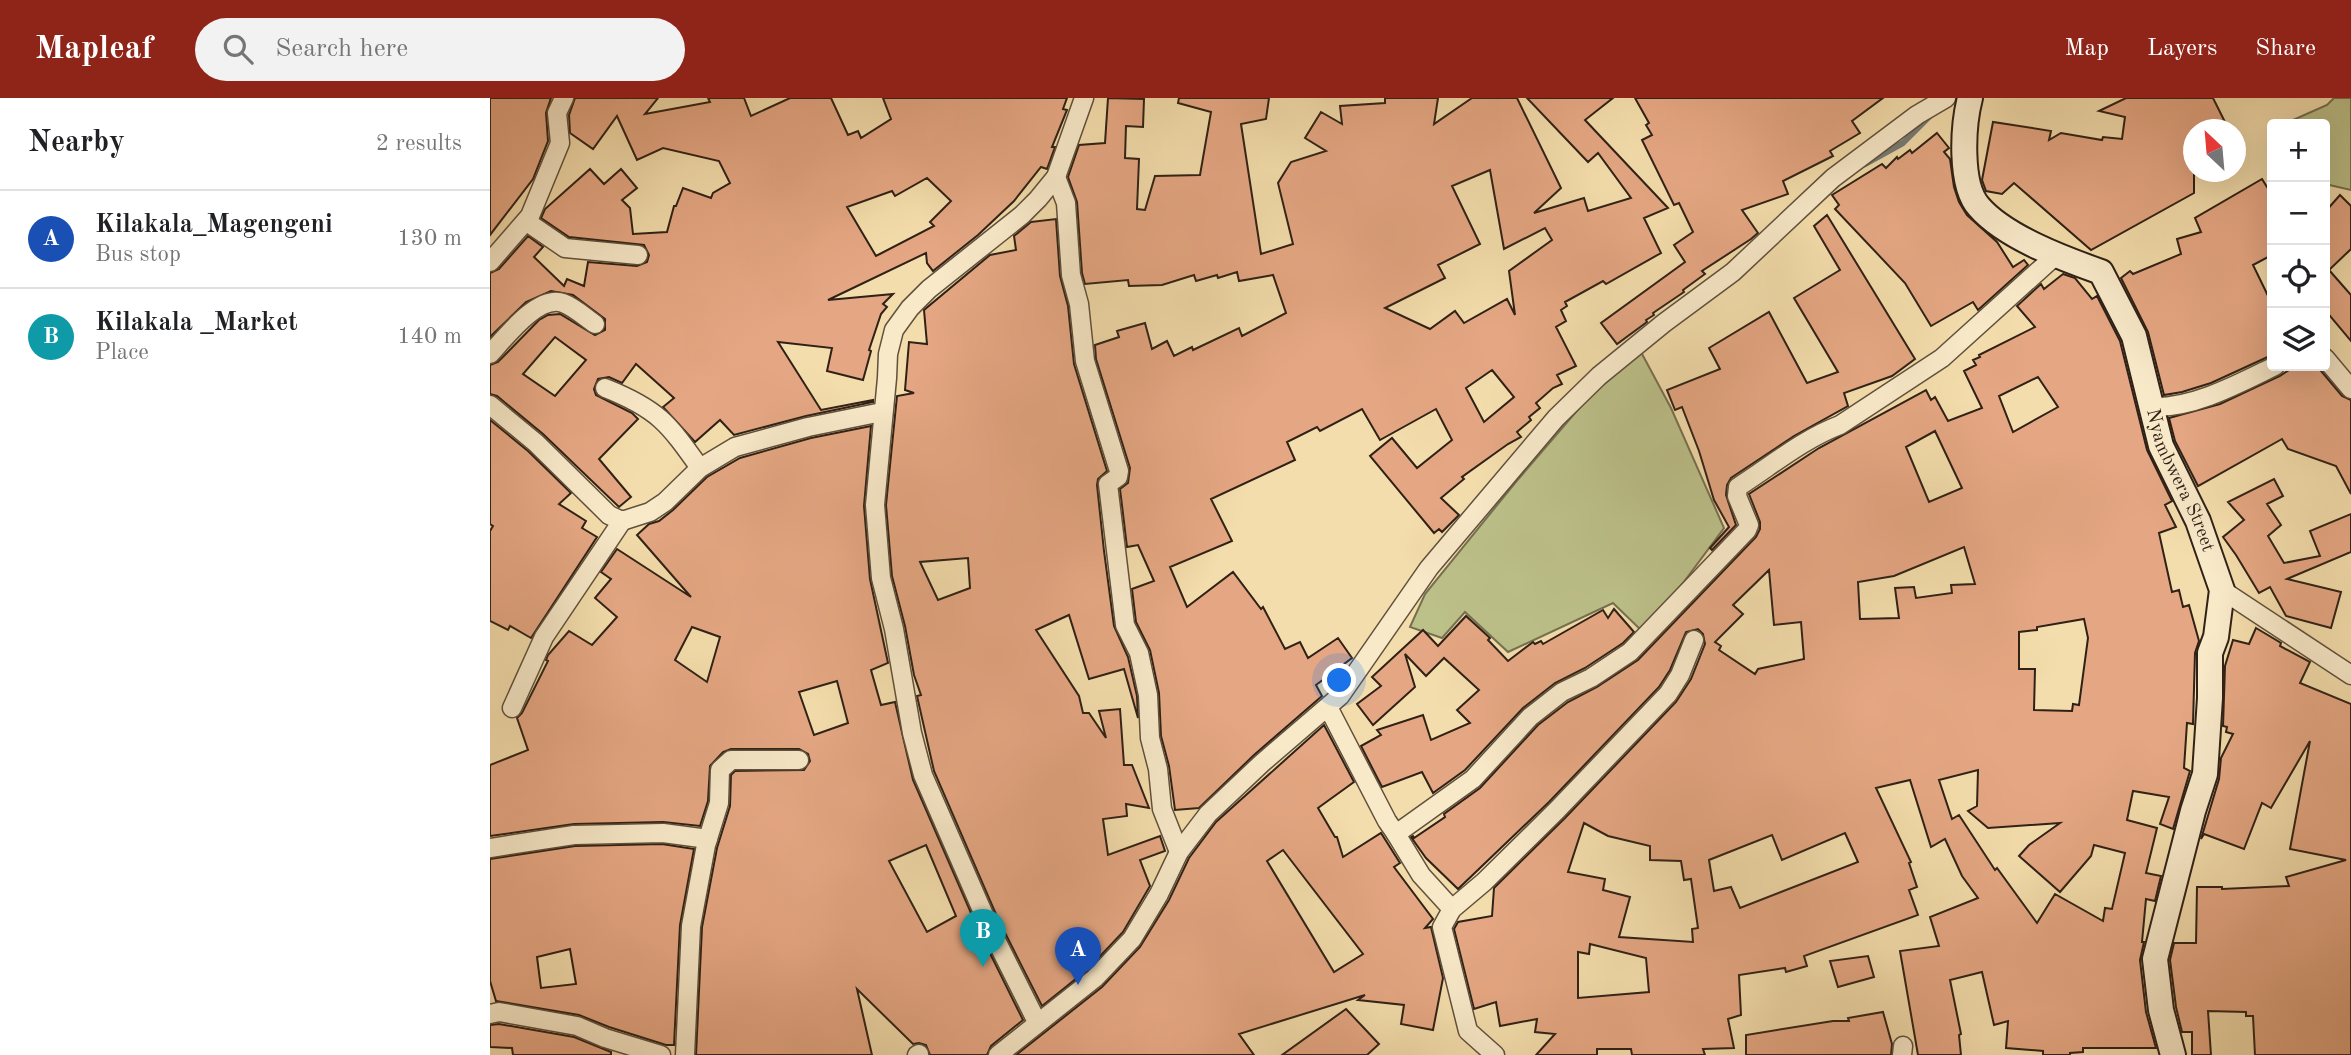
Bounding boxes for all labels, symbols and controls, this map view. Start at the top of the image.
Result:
search box [195,18,685,81]
icon: search [219,30,257,68]
text: Mapleaf [35,33,153,66]
text: Search here [275,36,408,62]
text: Map [2065,37,2109,61]
text: Layers [2147,37,2217,61]
text: Share [2255,37,2316,61]
north arrow [2183,119,2246,182]
map controls [2267,119,2330,371]
button: + [2267,119,2330,182]
text: Nearby [28,128,125,158]
text: 2 results [376,132,462,155]
button: − [2267,182,2330,245]
text: Kilakala_Magengeni [95,212,333,238]
text: A [42,227,60,250]
text: 130 m [397,227,462,250]
text: Bus stop [95,243,181,266]
button: locate [2267,245,2330,308]
button: layers [2267,308,2330,371]
text: Kilakala _Market [95,310,298,336]
text: B [43,325,59,348]
text: 140 m [397,325,462,348]
text: Place [95,341,149,364]
street label: Nyambwera Street [2143,407,2217,554]
your location [1322,663,1356,697]
pin: B [960,909,1006,967]
pin: A [1055,927,1101,985]

